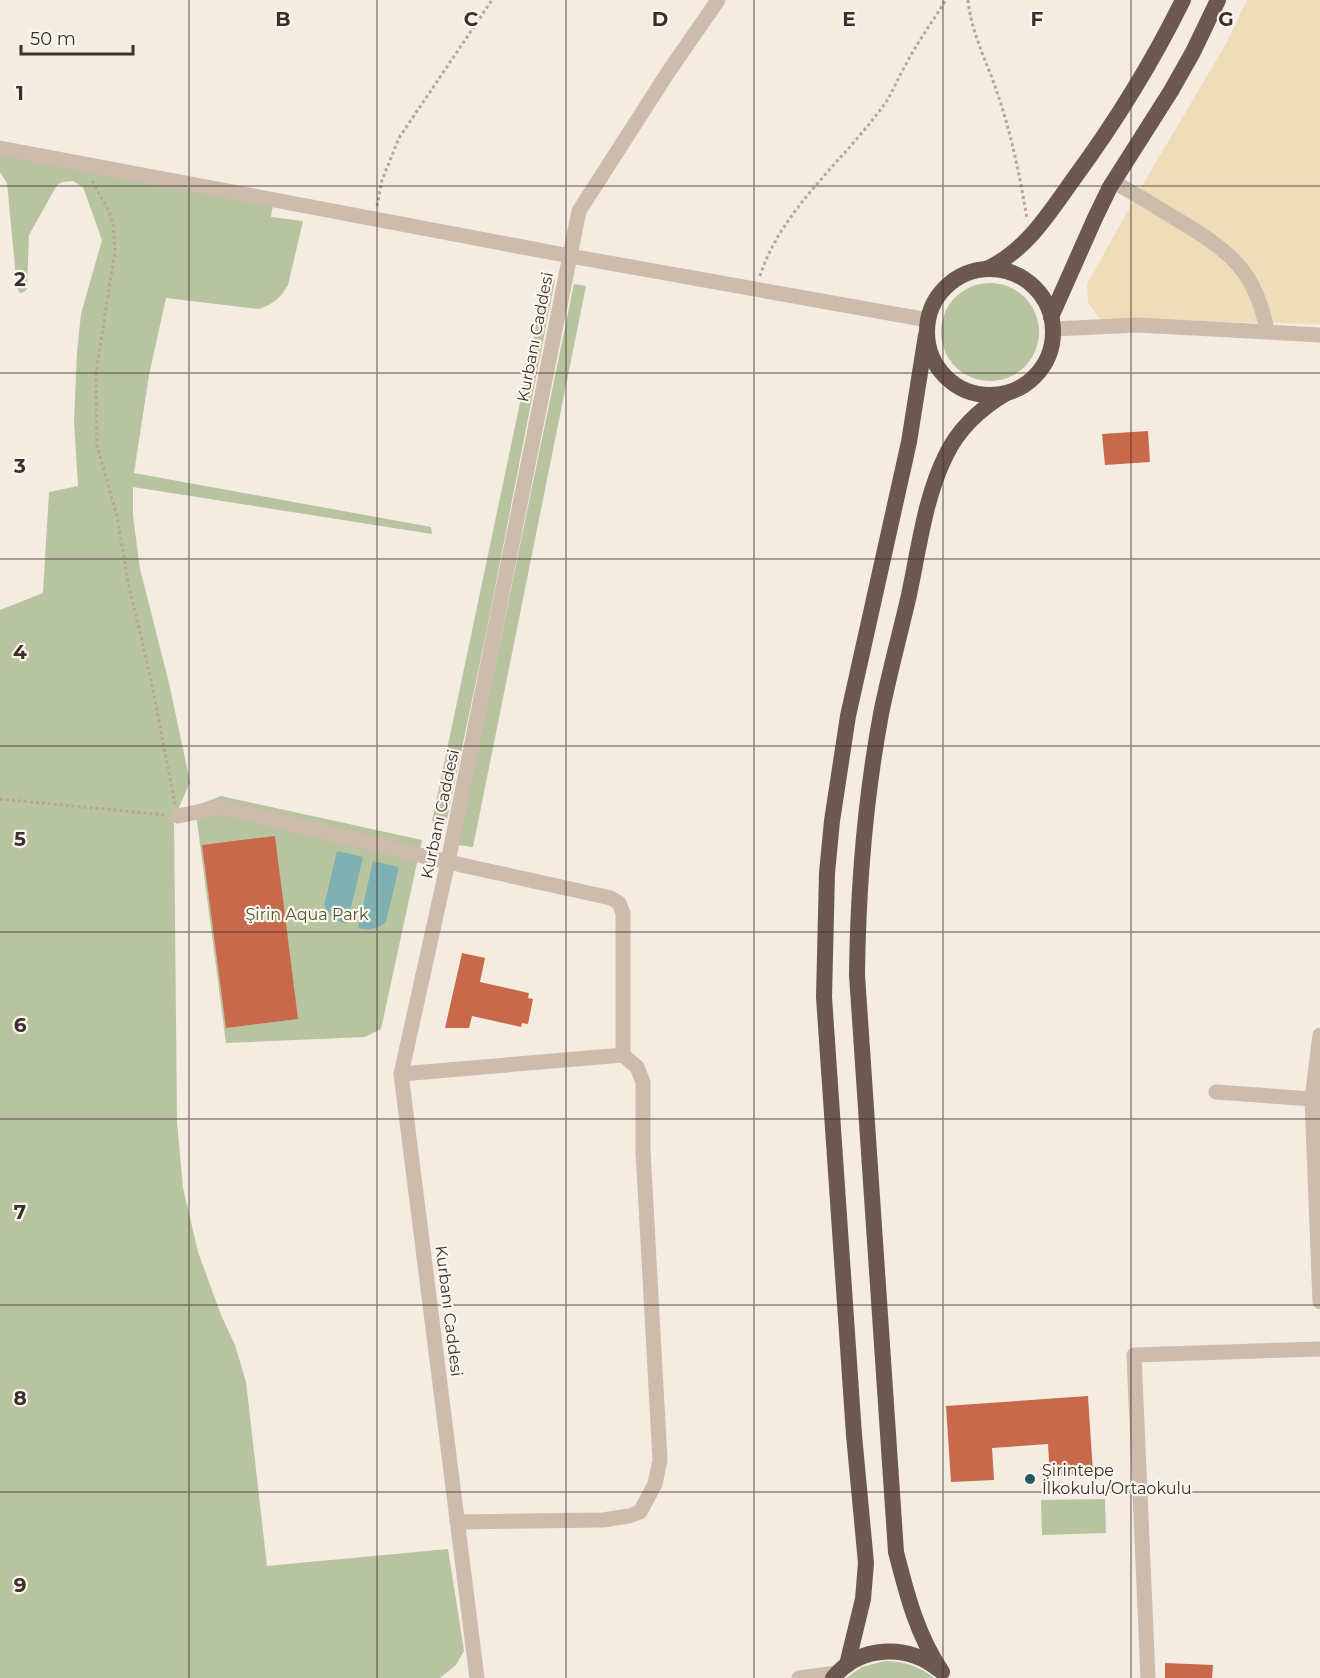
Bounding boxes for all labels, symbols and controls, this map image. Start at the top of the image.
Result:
text: B [275,7,291,31]
text: C [464,7,479,31]
text: D [652,7,668,31]
text: E [842,7,856,31]
text: F [1031,7,1044,31]
text: G [1218,7,1234,31]
scale bar [21,18,134,56]
text: 50 m [30,28,76,50]
text: 1 [16,81,24,105]
text: 2 [14,267,26,291]
street label: Kurbanı Caddesi [513,270,557,404]
text: 3 [13,454,26,478]
text: 4 [13,640,27,664]
street label: Kurbanı Caddesi [417,748,463,880]
text: 5 [14,827,26,851]
park label: Şirin Aqua Park [246,905,369,924]
text: 6 [14,1013,27,1037]
text: 7 [14,1200,26,1224]
street label: Kurbanı Caddesi [432,1244,466,1378]
text: 8 [13,1386,27,1410]
place label: Şirintepe İlkokulu/Ortaokulu [1042,1461,1192,1498]
marker: Şirintepe İlkokulu/Ortaokulu [1023,1472,1037,1486]
text: 9 [14,1573,26,1597]

